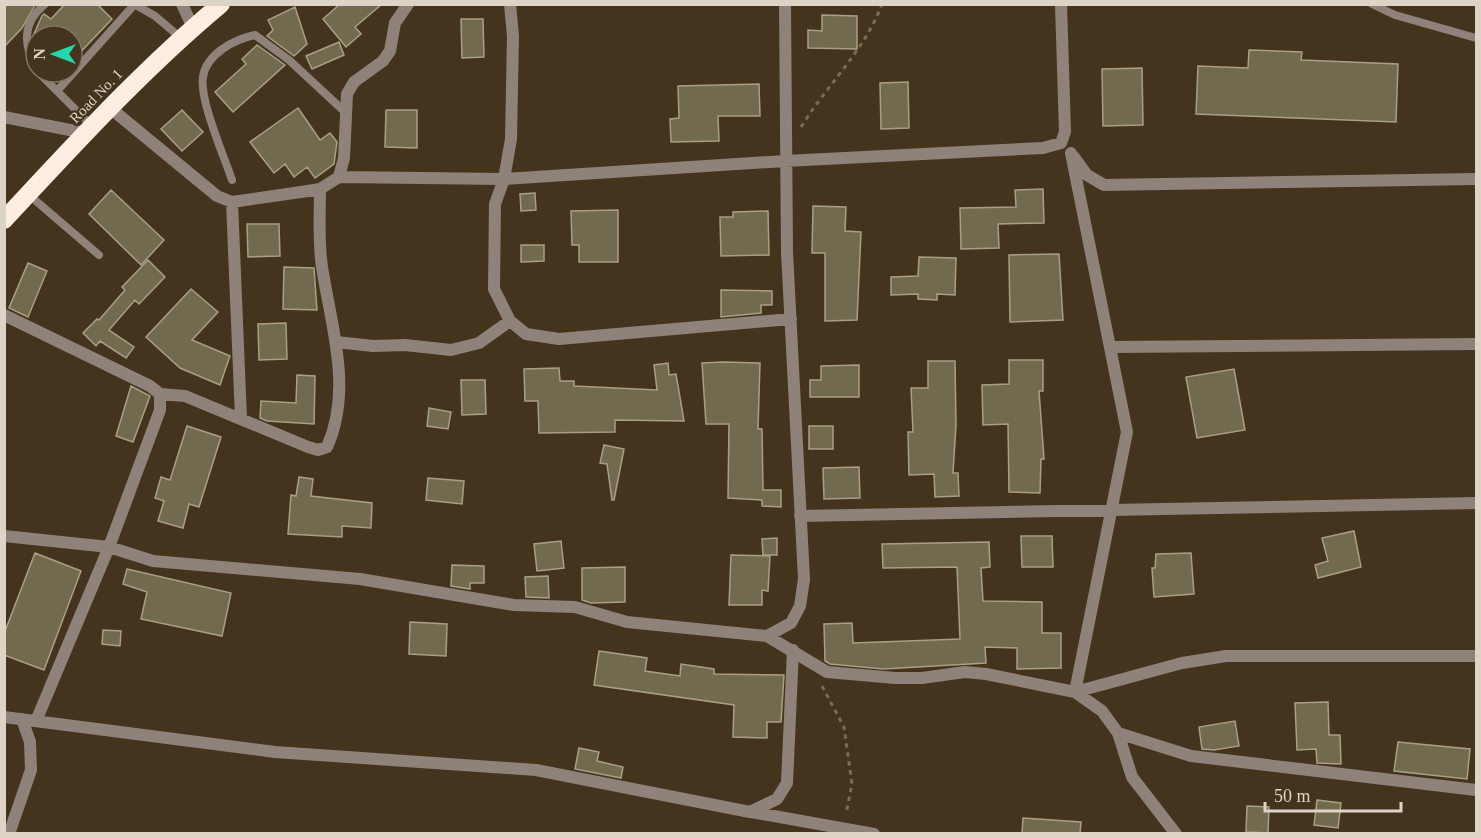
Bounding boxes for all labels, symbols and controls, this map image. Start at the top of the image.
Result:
north arrow [24,24,84,84]
text: N [31,48,48,60]
street label: Road No. 1 [66,66,126,126]
scale bar [1265,775,1402,813]
text: 50 m [1274,786,1311,806]

